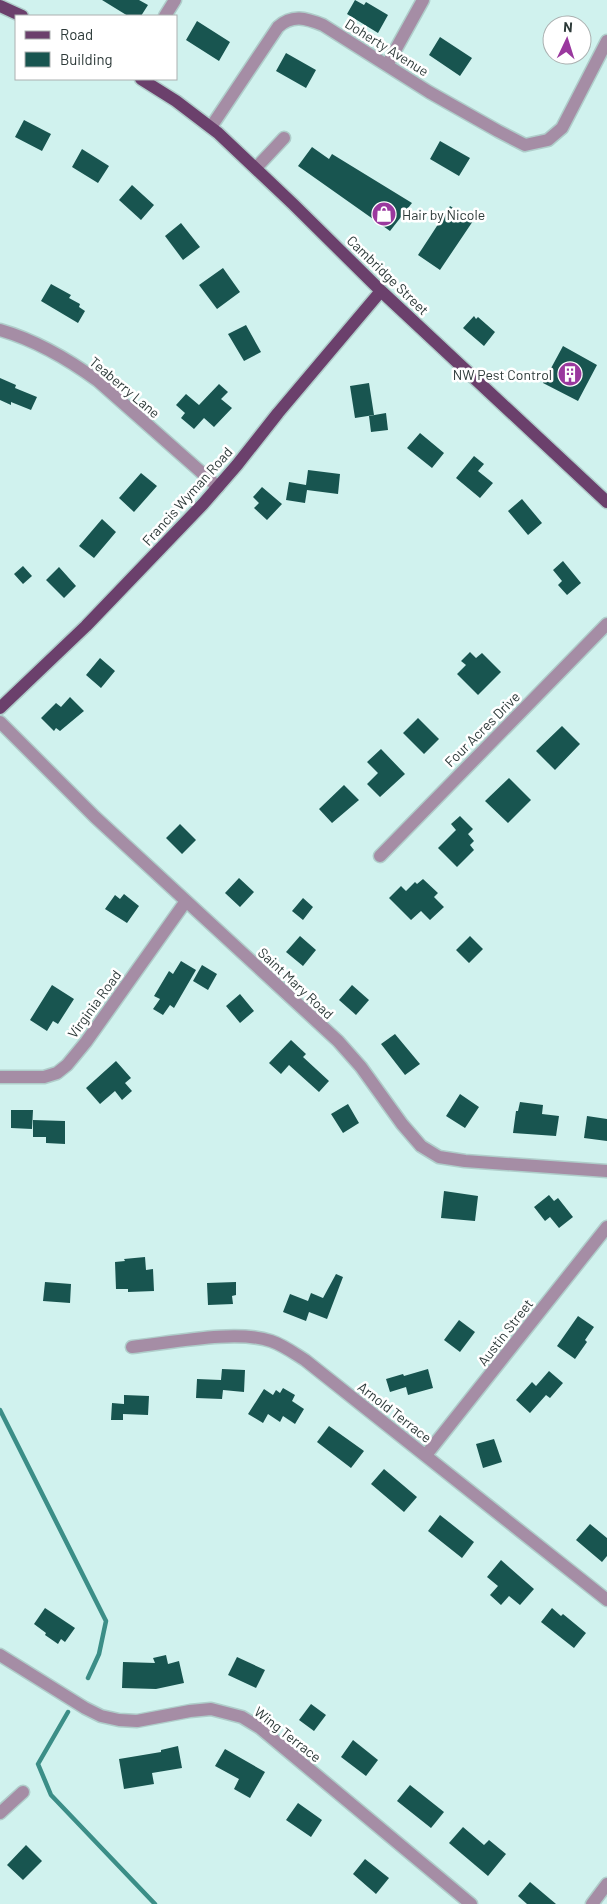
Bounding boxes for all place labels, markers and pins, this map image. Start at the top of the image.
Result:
shop icon: Hair by Nicole [371,201,397,227]
place label: Hair by Nicole [402,206,485,223]
building icon: NW Pest Control [557,361,583,387]
place label: NW Pest Control [453,366,552,383]

